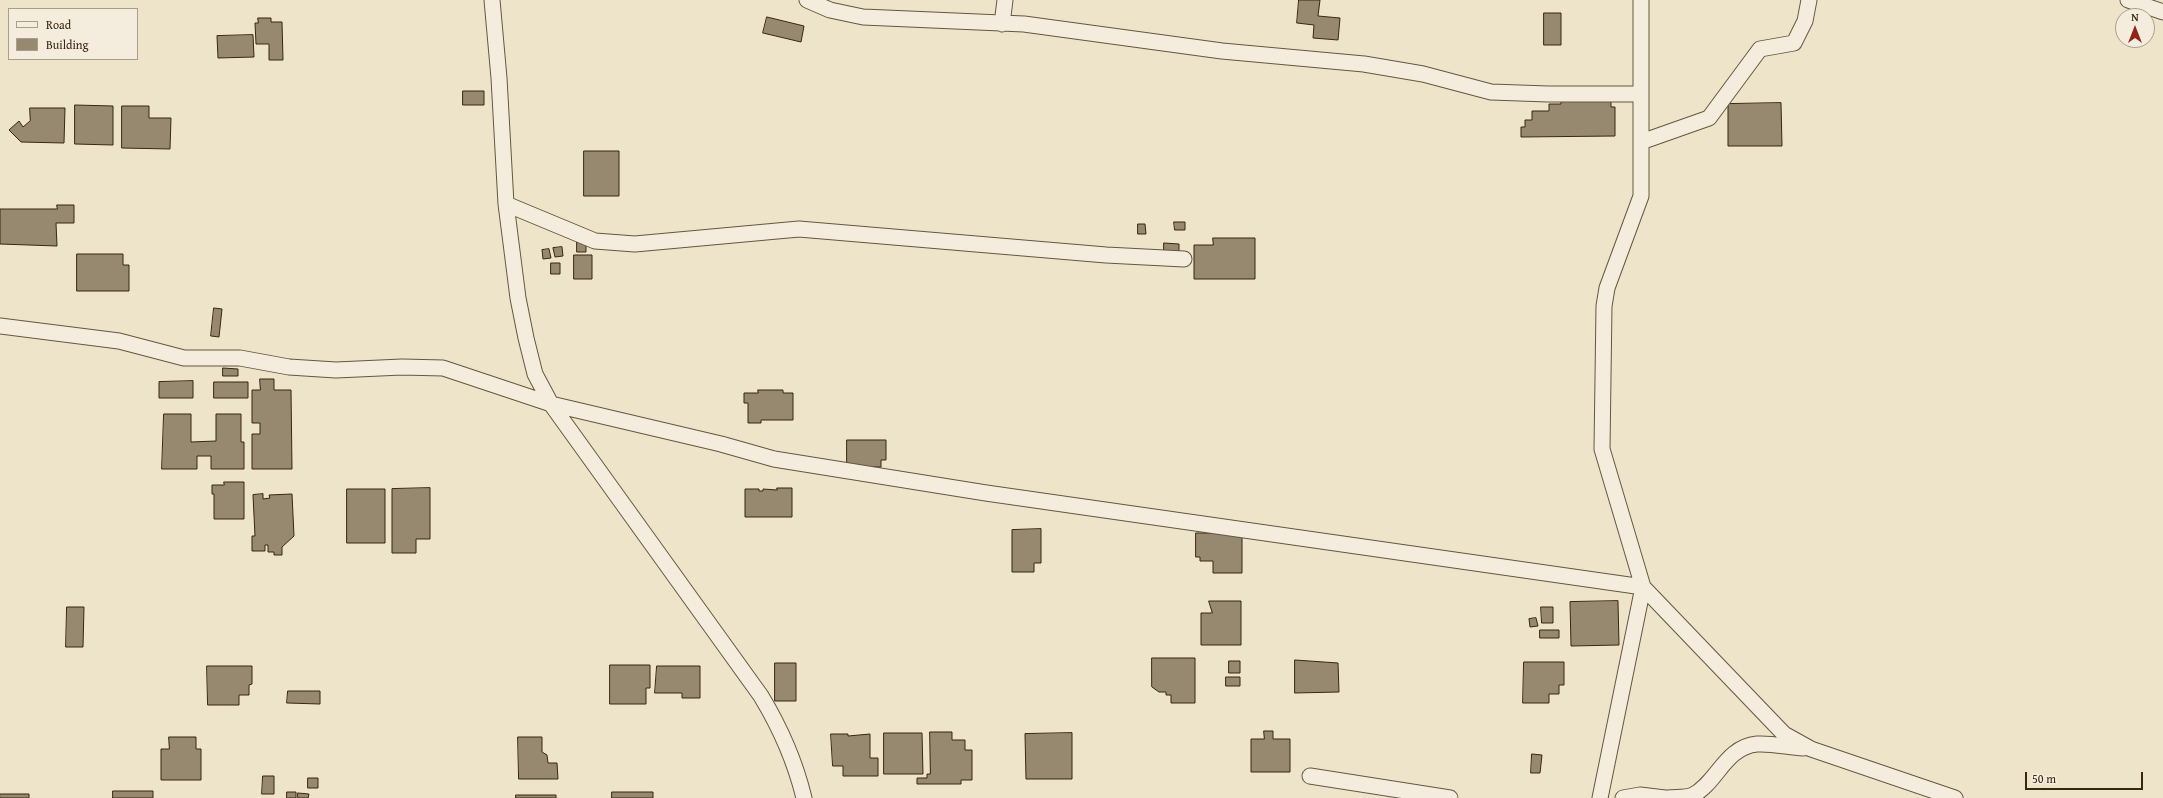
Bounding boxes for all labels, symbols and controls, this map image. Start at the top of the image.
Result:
legend [8,8,138,60]
north arrow [2115,8,2155,48]
text: N [2131,9,2139,25]
text: Road [46,16,71,33]
text: Building [46,36,89,53]
scale bar [2027,764,2145,790]
text: 50 m [2032,770,2056,787]

